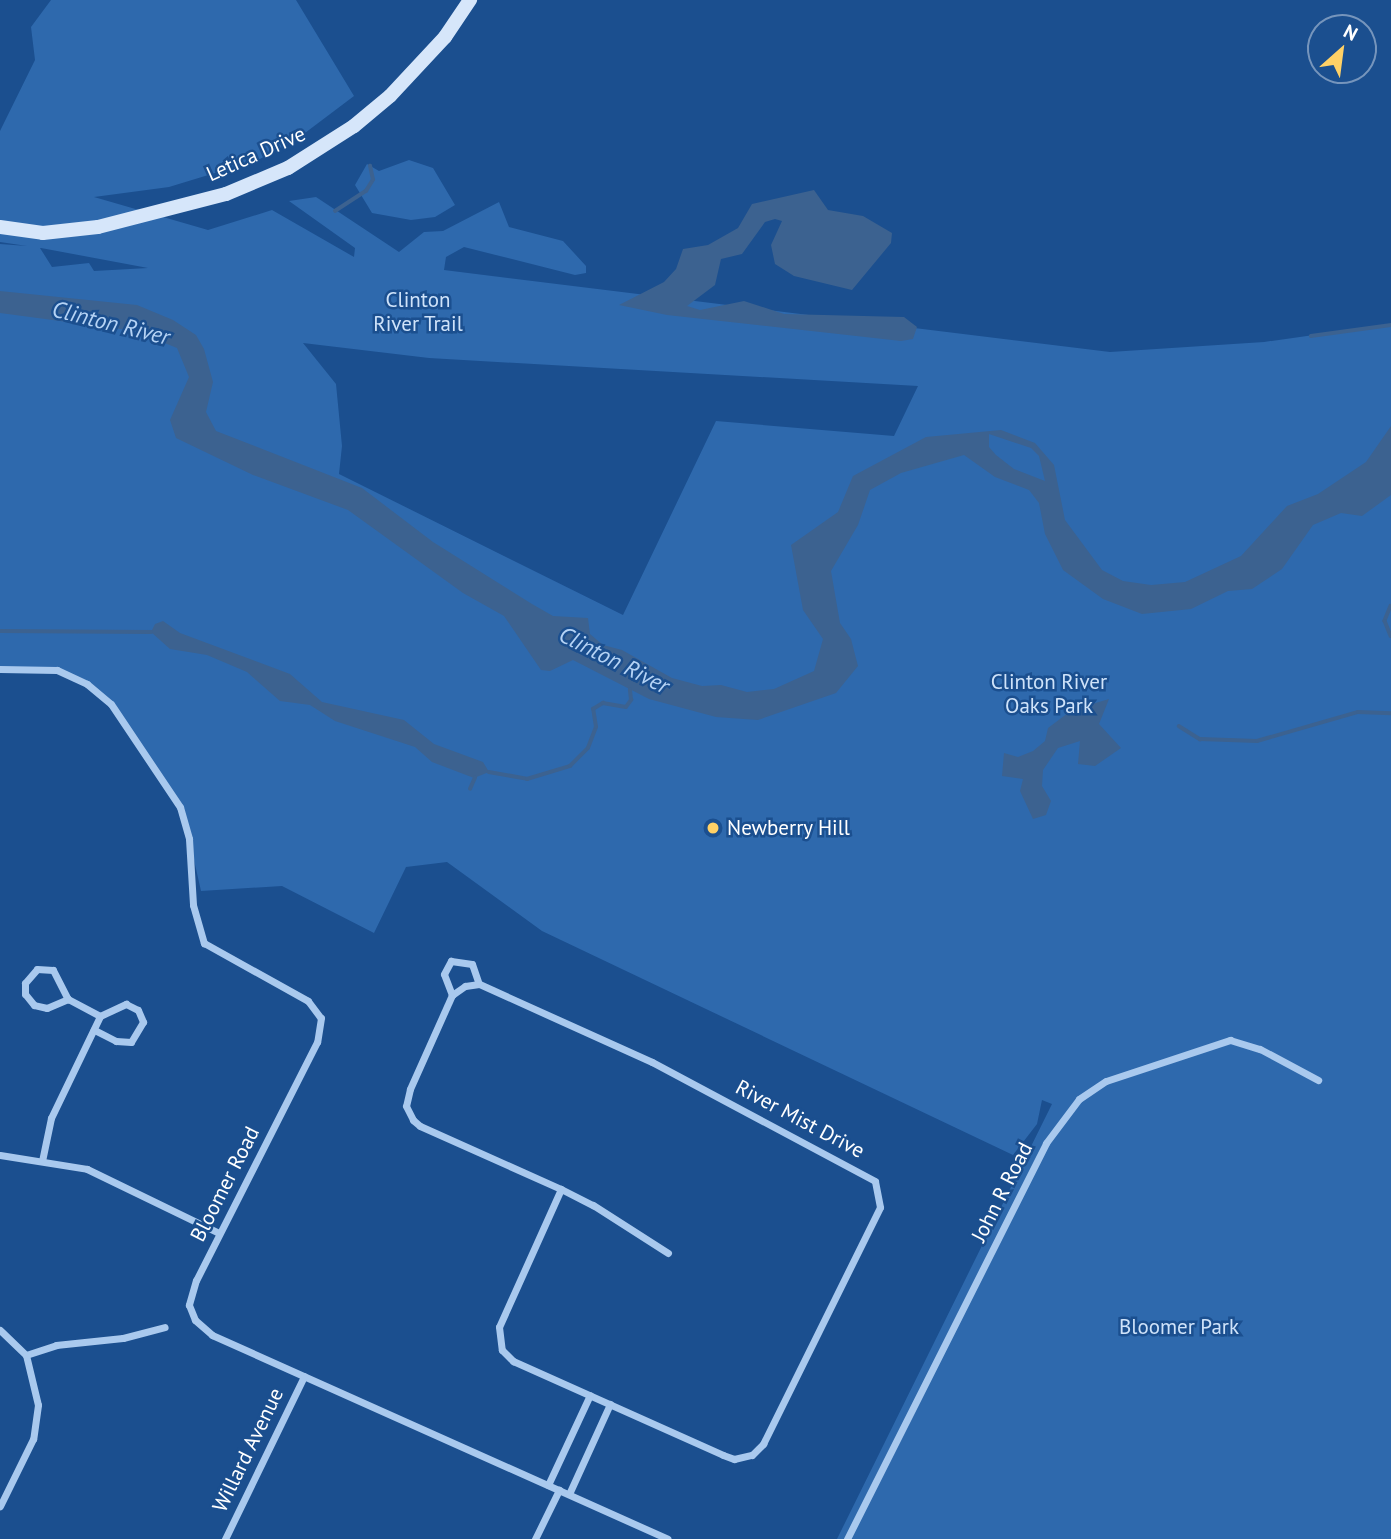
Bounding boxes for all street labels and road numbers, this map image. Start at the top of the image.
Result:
street label: Letica Drive [203,121,309,187]
street label: River Mist Drive [731,1074,869,1164]
street label: Bloomer Road [185,1122,265,1246]
street label: John R Road [966,1138,1038,1246]
street label: Willard Avenue [207,1384,289,1516]

